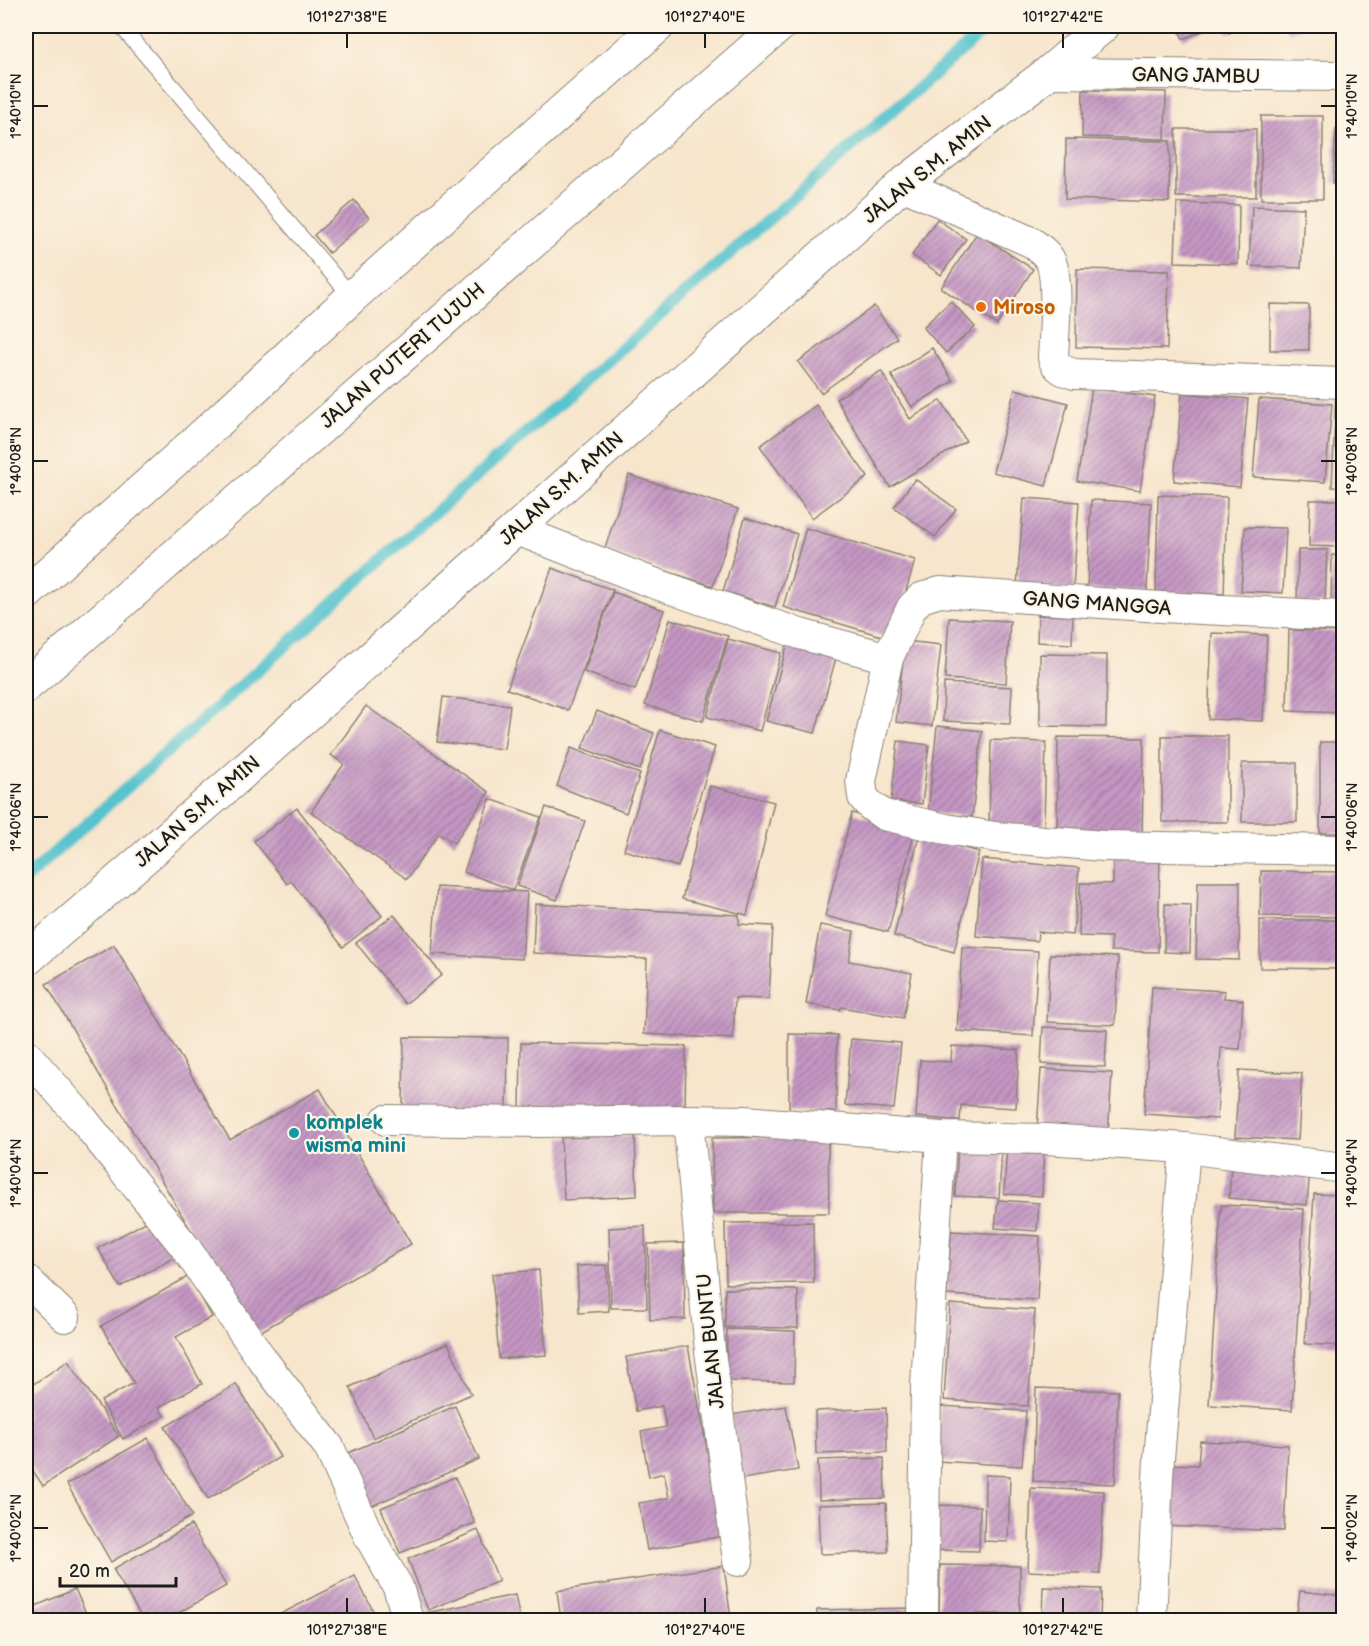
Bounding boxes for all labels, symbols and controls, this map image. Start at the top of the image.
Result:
text: 101°27'38"E [307,8,387,27]
text: 101°27'40"E [665,8,745,27]
text: 101°27'42"E [1023,8,1103,27]
street label: GANG JAMBU [1131,63,1261,89]
text: 1°40'10"N [7,73,26,139]
text: 1°40'10"N [1343,73,1362,139]
street label: JALAN S.M. AMIN [858,111,997,229]
street label: JALAN PUTERI TUJUH [315,278,490,434]
place label: Miroso [993,296,1055,320]
marker: Miroso [974,300,988,314]
text: 1°40'08"N [7,427,26,495]
street label: JALAN S.M. AMIN [495,427,629,551]
text: 1°40'08"N [1343,427,1362,495]
street label: GANG MANGGA [1022,587,1173,621]
street label: JALAN S.M. AMIN [130,751,265,873]
text: 1°40'06"N [7,783,26,851]
text: 1°40'06"N [1343,783,1362,851]
place label: komplek wisma mini [306,1111,406,1158]
marker: komplek wisma mini [287,1126,301,1140]
text: 1°40'04"N [7,1139,26,1207]
text: 1°40'04"N [1343,1139,1362,1207]
street label: JALAN BUNTU [692,1272,730,1410]
text: 1°40'02"N [7,1494,26,1562]
text: 1°40'02"N [1343,1494,1362,1562]
scale bar [60,1550,176,1588]
text: 20 m [69,1561,110,1582]
text: 101°27'38"E [307,1621,387,1640]
text: 101°27'40"E [665,1621,745,1640]
text: 101°27'42"E [1023,1621,1103,1640]

